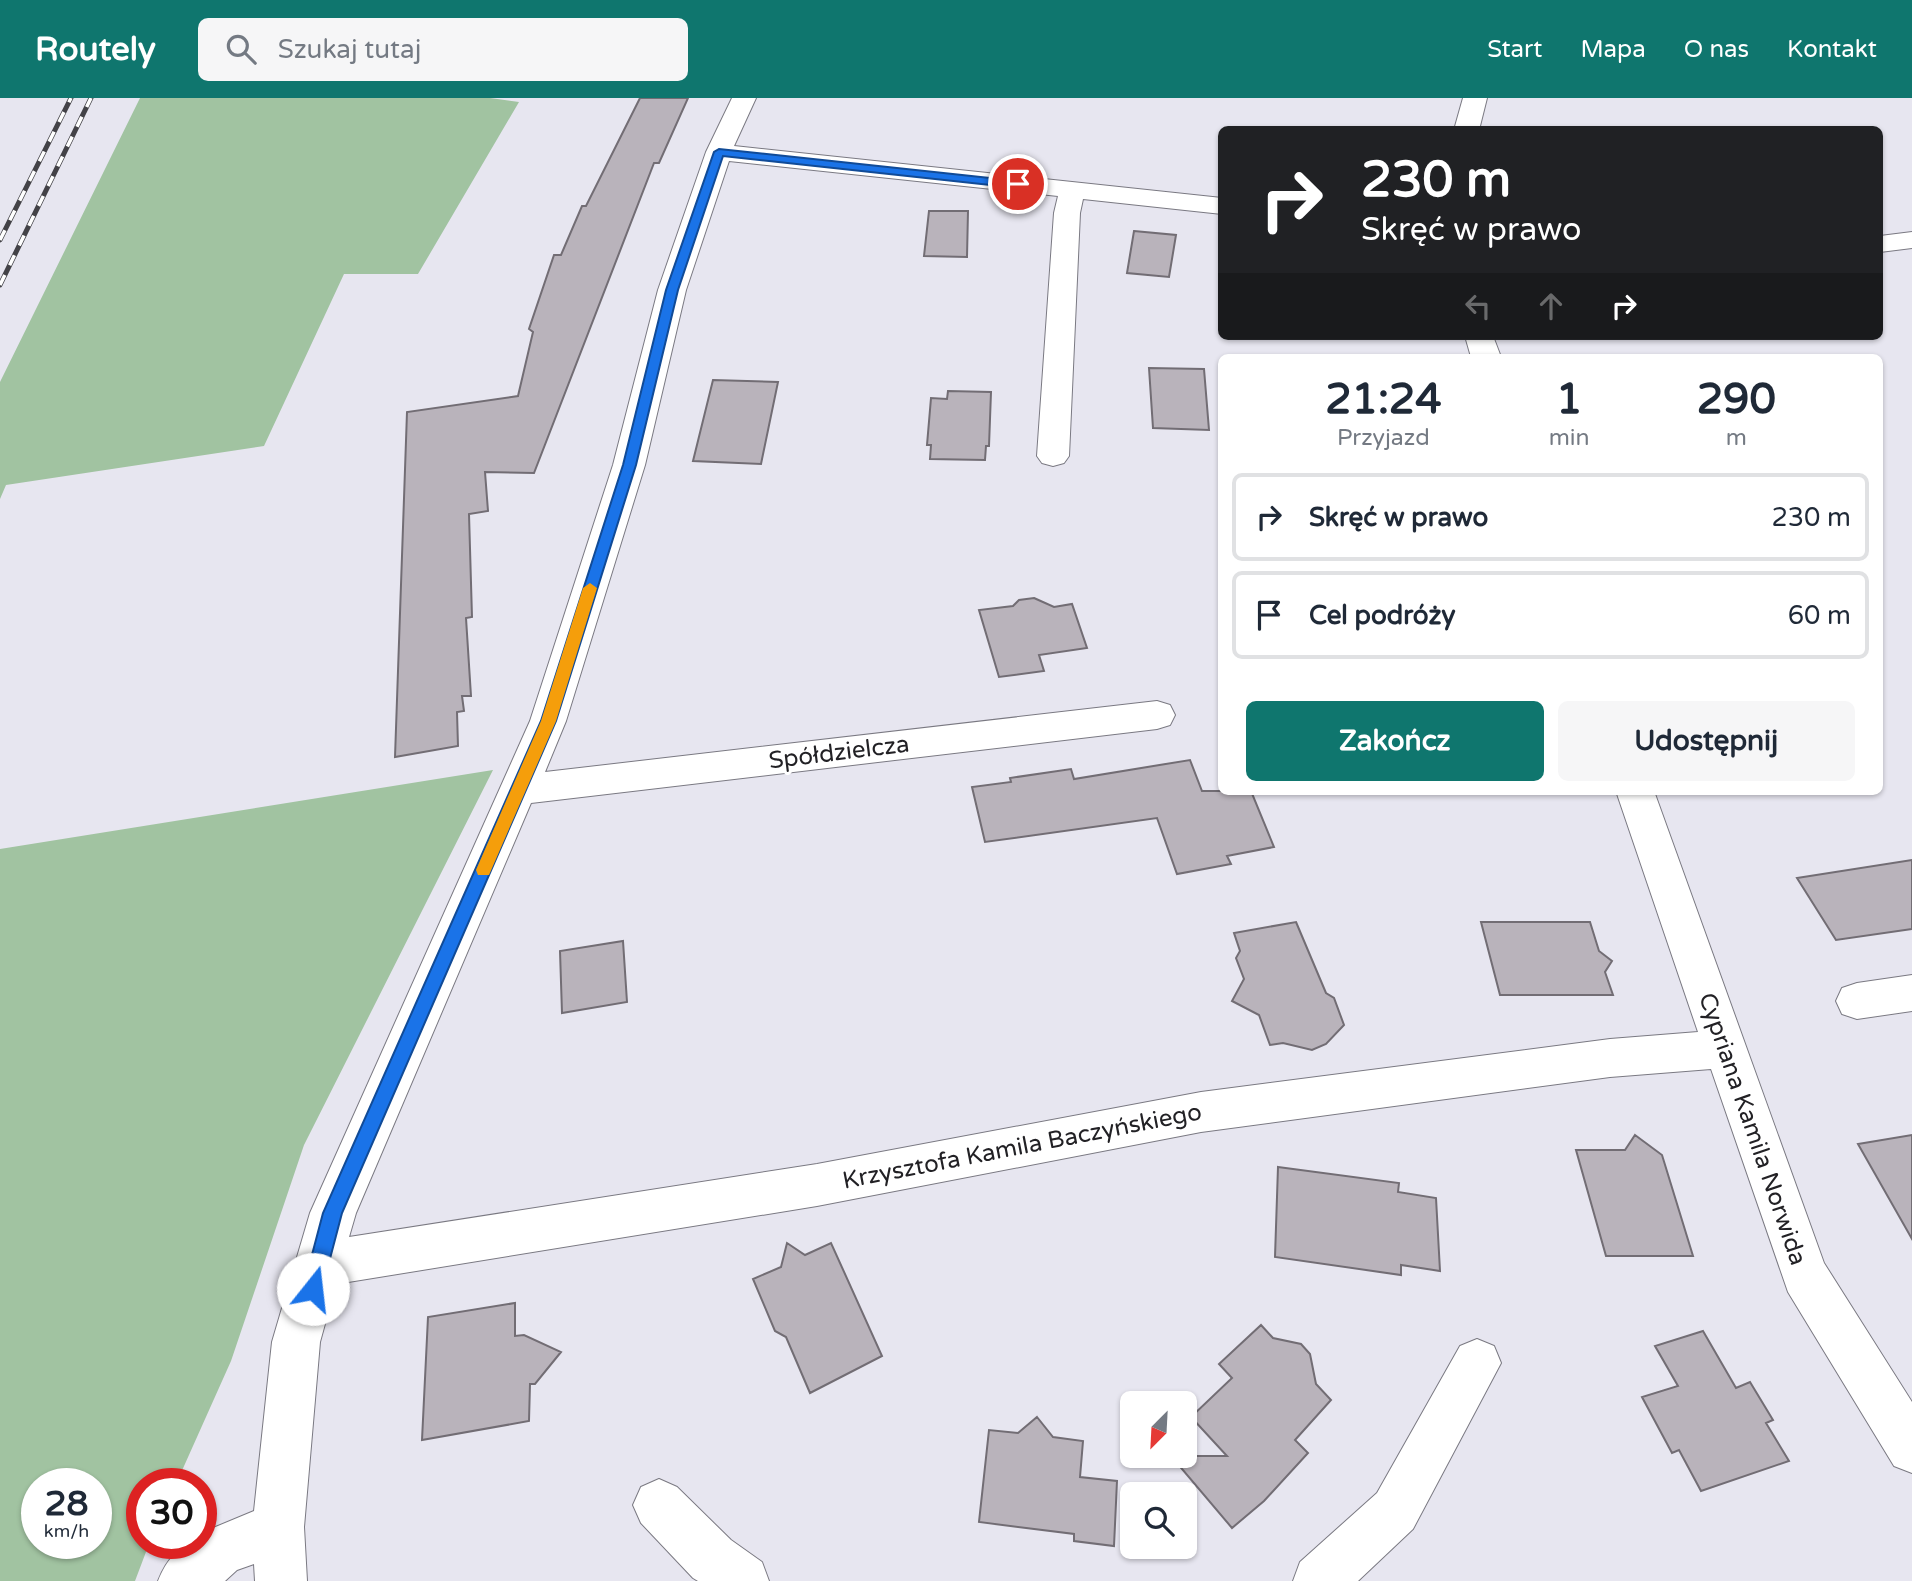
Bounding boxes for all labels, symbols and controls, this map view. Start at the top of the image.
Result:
search box [198,18,688,81]
text: Routely [35,30,156,69]
icon: search [222,30,260,68]
text: Szukaj tutaj [278,34,421,65]
text: Start [1487,35,1542,64]
text: Mapa [1580,35,1646,64]
text: O nas [1684,35,1749,64]
text: Kontakt [1787,35,1877,64]
text: 230 m [1361,151,1511,210]
pin [988,154,1048,214]
icon: right [1246,154,1337,245]
icon: arrive [999,165,1037,203]
text: Skręć w prawo [1361,211,1582,249]
icon: left [1459,287,1497,325]
icon: ahead [1532,287,1570,325]
icon: right [1605,287,1643,325]
text: 21:24 [1325,374,1442,425]
text: 1 [1556,374,1582,425]
text: 290 [1697,374,1776,425]
text: Przyjazd [1337,424,1430,452]
text: min [1549,424,1590,452]
text: m [1726,424,1747,452]
icon: right [1250,498,1288,536]
text: Skręć w prawo [1309,502,1488,533]
text: 230 m [1771,502,1851,533]
icon: arrive [1250,596,1288,634]
text: Cel podróży [1309,600,1456,631]
text: 60 m [1788,600,1851,631]
button: Zakończ [1246,701,1544,781]
button: Udostępnij [1558,701,1855,781]
street label: Spółdzielcza [767,729,911,776]
street label: Cypriana Kamila Norwida [1692,989,1813,1269]
street label: Krzysztofa Kamila Baczyńskiego [840,1097,1204,1196]
position arrow [276,1252,350,1326]
north arrow [1120,1391,1197,1468]
map controls [1120,1391,1197,1559]
speed limit sign: 30 [126,1468,217,1559]
button: search [1120,1482,1197,1559]
text: 28 [45,1483,88,1525]
text: km/h [44,1520,89,1542]

